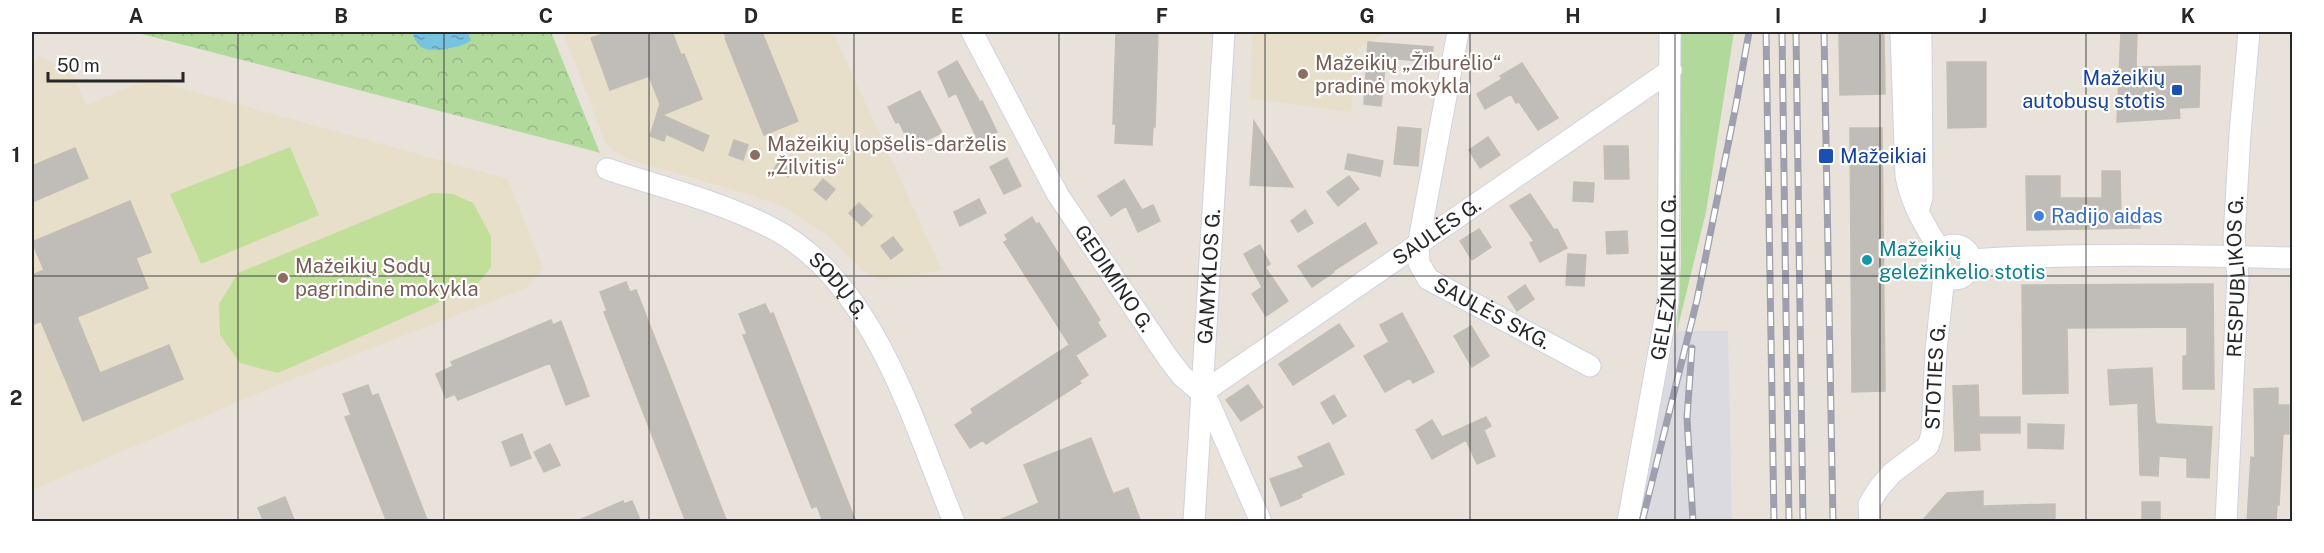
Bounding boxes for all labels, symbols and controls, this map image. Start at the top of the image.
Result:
text: A [129,4,143,28]
text: B [334,4,348,28]
text: C [539,4,553,28]
text: D [744,4,758,28]
text: E [951,4,963,28]
text: F [1156,4,1168,28]
text: G [1359,4,1375,28]
text: H [1565,4,1581,28]
text: I [1775,4,1781,28]
text: J [1979,4,1987,28]
text: K [2181,4,2195,28]
scale bar [48,45,183,83]
place label: Mažeikių „Žiburėlio“ pradinė mokykla [1315,51,1502,98]
text: 50 m [57,55,100,76]
place label: Mažeikių autobusų stotis [2022,66,2165,113]
marker: Mažeikių „Žiburėlio“ pradinė mokykla [1296,67,1310,81]
marker: Mažeikių autobusų stotis [2170,83,2184,97]
place label: Mažeikių lopšelis-darželis „Žilvitis“ [767,132,1007,179]
text: 1 [12,143,20,167]
place label: Mažeikiai [1840,144,1927,168]
marker: Mažeikiai [1817,147,1835,165]
marker: Mažeikių lopšelis-darželis „Žilvitis“ [748,148,762,162]
street label: SAULĖS G. [1388,193,1486,270]
street label: GELEŽINKELIO G. [1646,194,1681,362]
street label: RESPUBLIKOS G. [2222,195,2250,358]
place label: Radijo aidas [2051,204,2163,228]
street label: GAMYKLOS G. [1193,208,1225,345]
marker: Radijo aidas [2032,209,2046,223]
street label: GEDIMINO G. [1070,220,1159,337]
place label: Mažeikių geležinkelio stotis [1879,237,2045,284]
street label: SODŲ G. [804,247,873,323]
marker: Mažeikių geležinkelio stotis [1860,253,1874,267]
place label: Mažeikių Sodų pagrindinė mokykla [295,254,479,301]
marker: Mažeikių Sodų pagrindinė mokykla [276,271,290,285]
street label: SAULĖS SKG. [1430,272,1555,355]
street label: STOTIES G. [1920,322,1951,431]
text: 2 [10,386,22,410]

